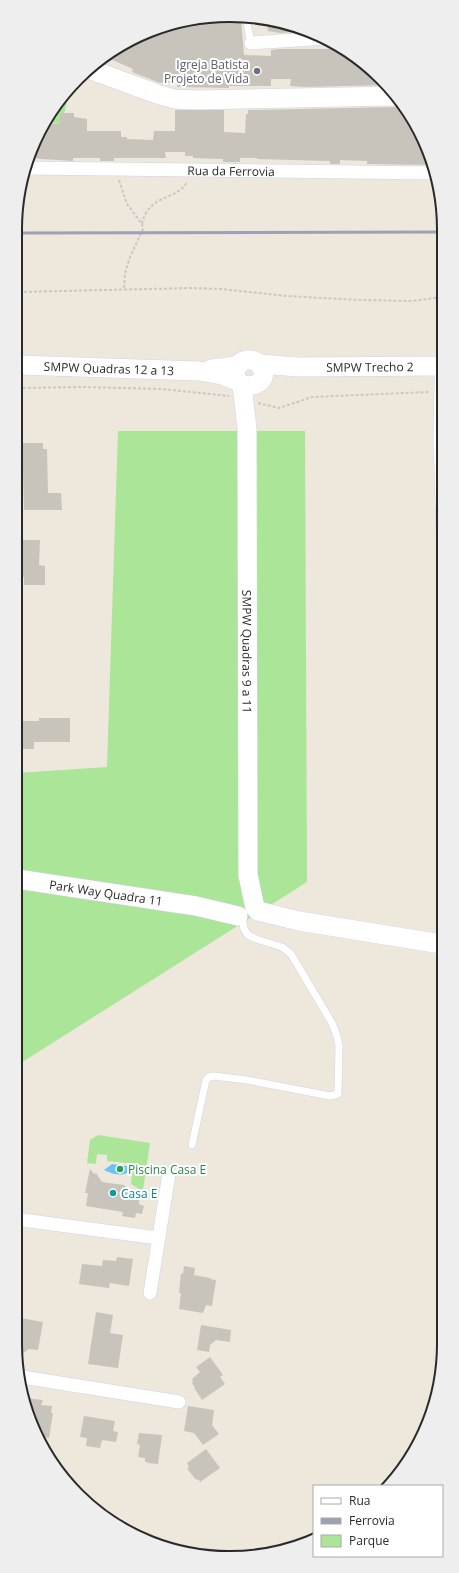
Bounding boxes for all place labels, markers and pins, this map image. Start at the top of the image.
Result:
place label: Igreja Batista Projeto de Vida [164,56,249,87]
marker: Igreja Batista Projeto de Vida [252,66,262,76]
place label: Piscina Casa E [128,1161,206,1178]
marker: Piscina Casa E [115,1164,125,1174]
place label: Casa E [121,1185,157,1202]
marker: Casa E [108,1188,118,1198]

